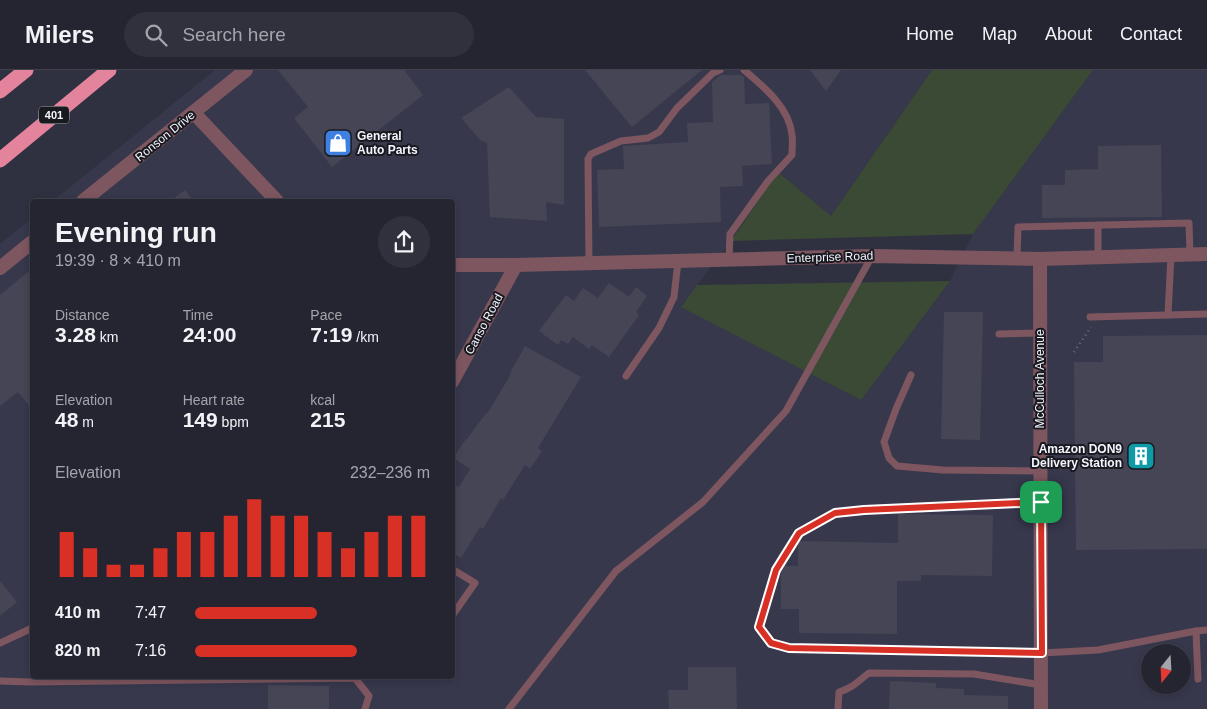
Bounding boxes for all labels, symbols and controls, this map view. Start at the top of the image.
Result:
search box [124,12,474,57]
text: Milers [25,21,94,48]
icon: search [142,21,170,49]
text: Search here [182,24,286,45]
text: Home [906,24,954,44]
text: Map [982,24,1017,44]
text: About [1045,24,1092,44]
text: Contact [1120,24,1182,44]
road number: 401 [39,106,69,124]
street label: Ronson Drive [132,107,198,164]
shop icon: General Auto Parts [323,128,353,158]
place label: General Auto Parts [357,129,418,157]
button: share [378,216,430,268]
text: Evening run [55,217,217,248]
street label: Enterprise Road [786,248,874,266]
text: 19:39 · 8 × 410 m [55,252,181,269]
street label: Canso Road [462,291,506,357]
text: Distance [55,307,109,323]
text: Time [183,307,213,323]
text: Pace [310,307,342,323]
text: 3.28 [55,323,96,346]
text: 24:00 [183,323,236,346]
text: 7:19 [310,323,352,346]
text: km [96,329,118,345]
text: /km [352,329,379,345]
street label: McCulloch Avenue [1033,329,1047,429]
text: Elevation [55,392,113,408]
text: Heart rate [183,392,245,408]
text: kcal [310,392,335,408]
text: 48 [55,408,78,431]
text: 149 [183,408,218,431]
text: 215 [310,408,345,431]
text: m [78,414,94,430]
text: bpm [218,414,249,430]
building icon: Amazon DON9 Delivery Station [1126,441,1156,471]
place label: Amazon DON9 Delivery Station [1031,442,1122,470]
text: Elevation [55,464,121,481]
text: 232–236 m [350,464,430,481]
pin [1020,481,1062,523]
icon: arrive [1027,488,1055,516]
text: 410 m [55,604,100,621]
text: 7:47 [135,604,166,621]
text: 820 m [55,642,100,659]
text: 7:16 [135,642,166,659]
north arrow [1141,644,1191,694]
map controls [1141,644,1191,694]

